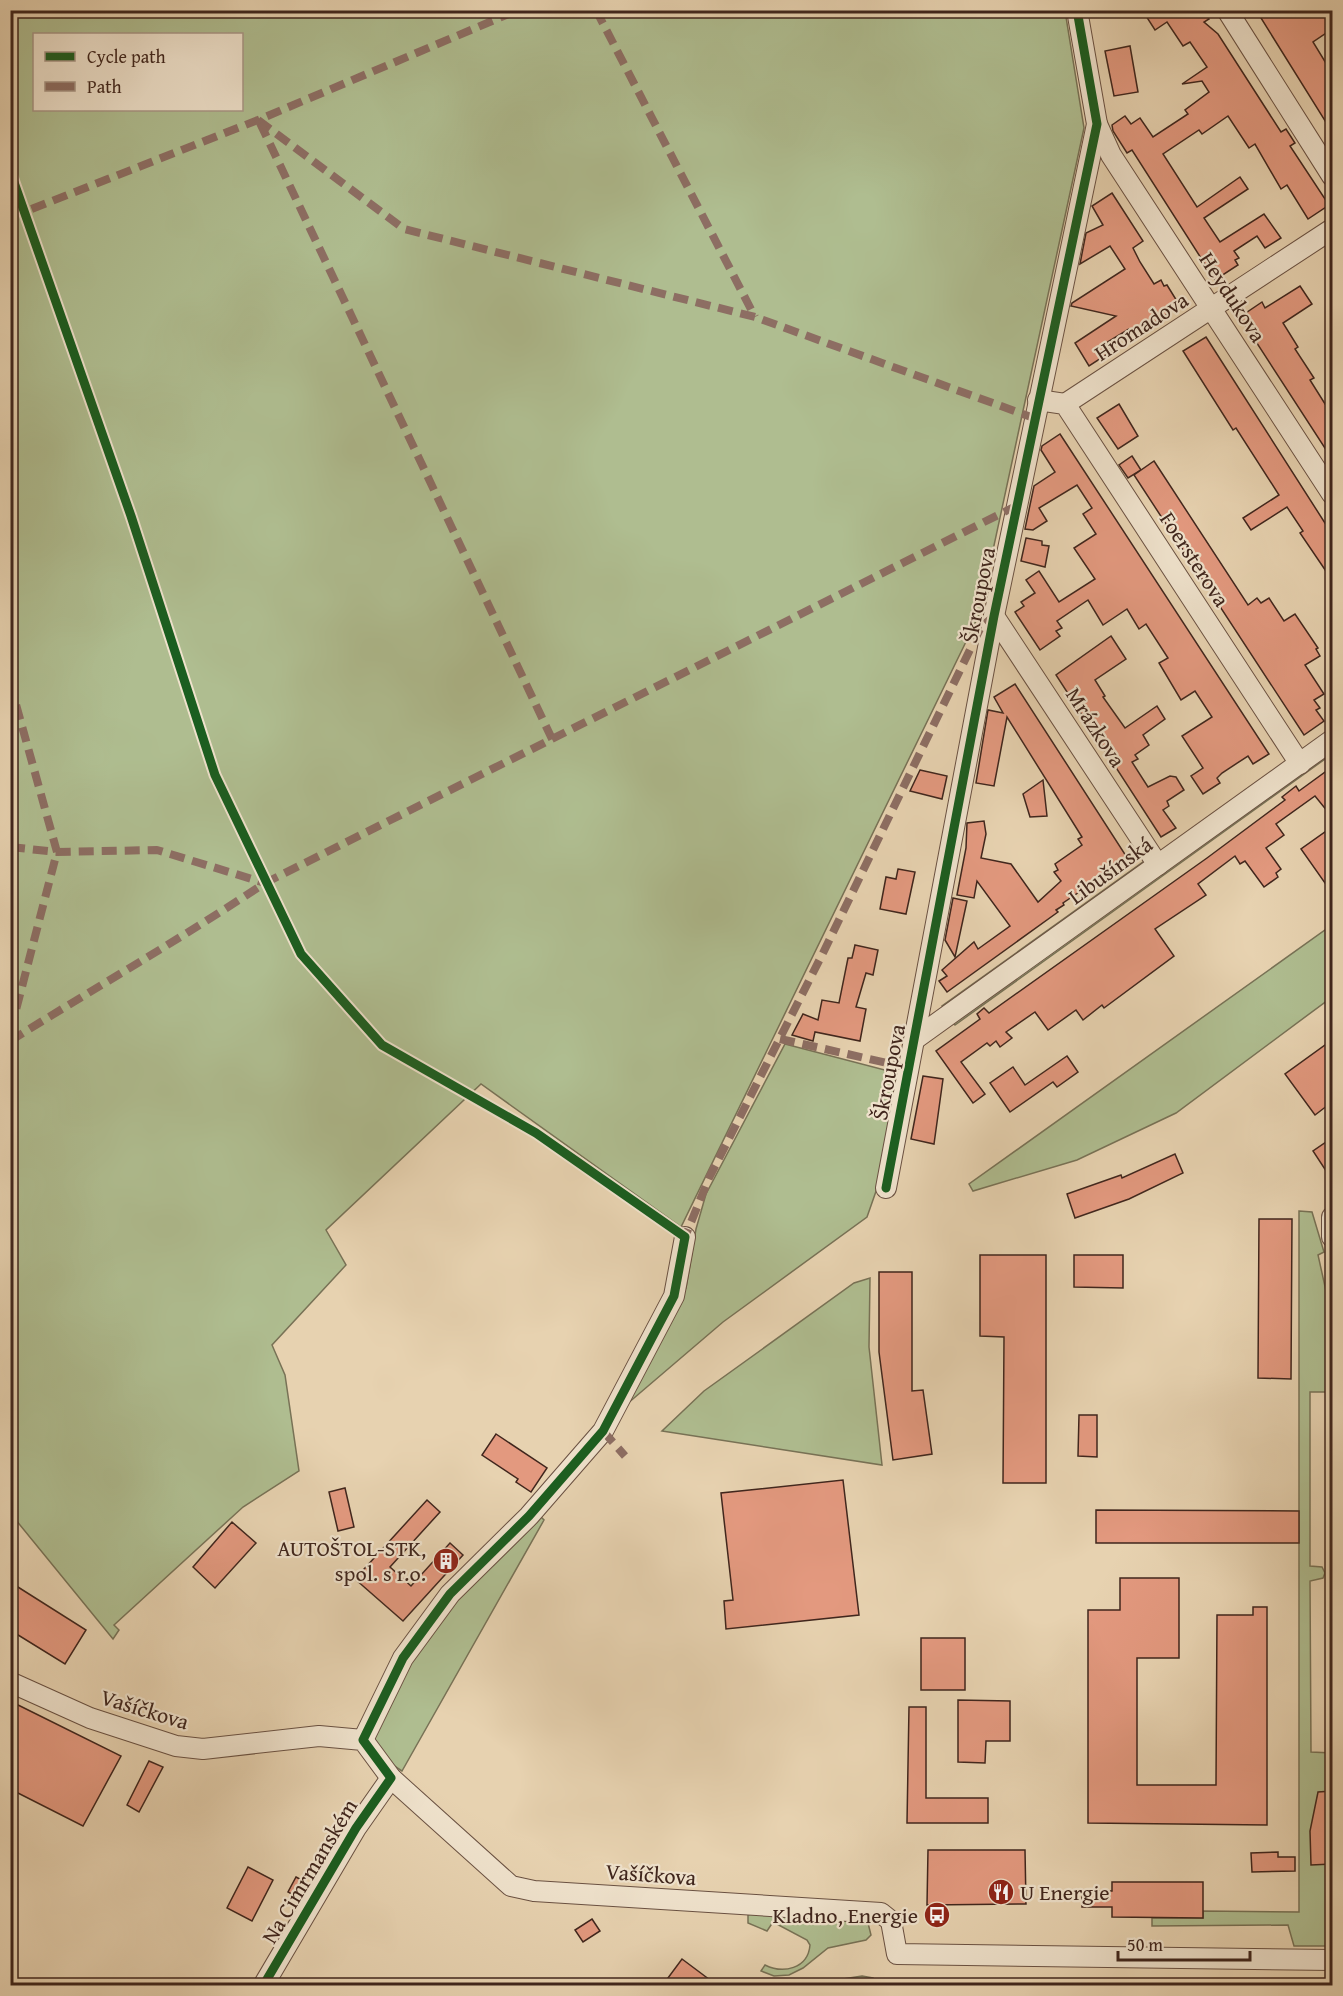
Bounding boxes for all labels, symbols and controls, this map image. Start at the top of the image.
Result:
legend [33,33,243,111]
text: Cycle path [87,43,166,70]
text: Path [87,73,122,100]
street label: Heydukova [1192,246,1275,349]
street label: Hromadova [1088,283,1195,368]
street label: Foersterova [1152,505,1238,613]
street label: Škroupova [953,544,1003,646]
street label: Mrázkova [1058,681,1134,774]
street label: Libušínská [1061,828,1159,912]
street label: Škroupova [863,1021,913,1123]
place label: AUTOŠTOL-STK, spol. s r.o. [277,1532,426,1589]
building icon: AUTOŠTOL-STK, spol. s r.o. [431,1546,461,1576]
street label: Vašíčkova [97,1680,194,1738]
street label: Na Cimrmanském [253,1793,365,1949]
street label: Vašíčkova [605,1855,698,1893]
place label: U Energie [1020,1876,1110,1908]
restaurant icon: U Energie [986,1877,1016,1907]
place label: Kladno, Energie [773,1899,918,1931]
bus stop icon: Kladno, Energie [922,1900,952,1930]
scale bar [1118,1924,1250,1962]
text: 50 m [1127,1931,1163,1958]

